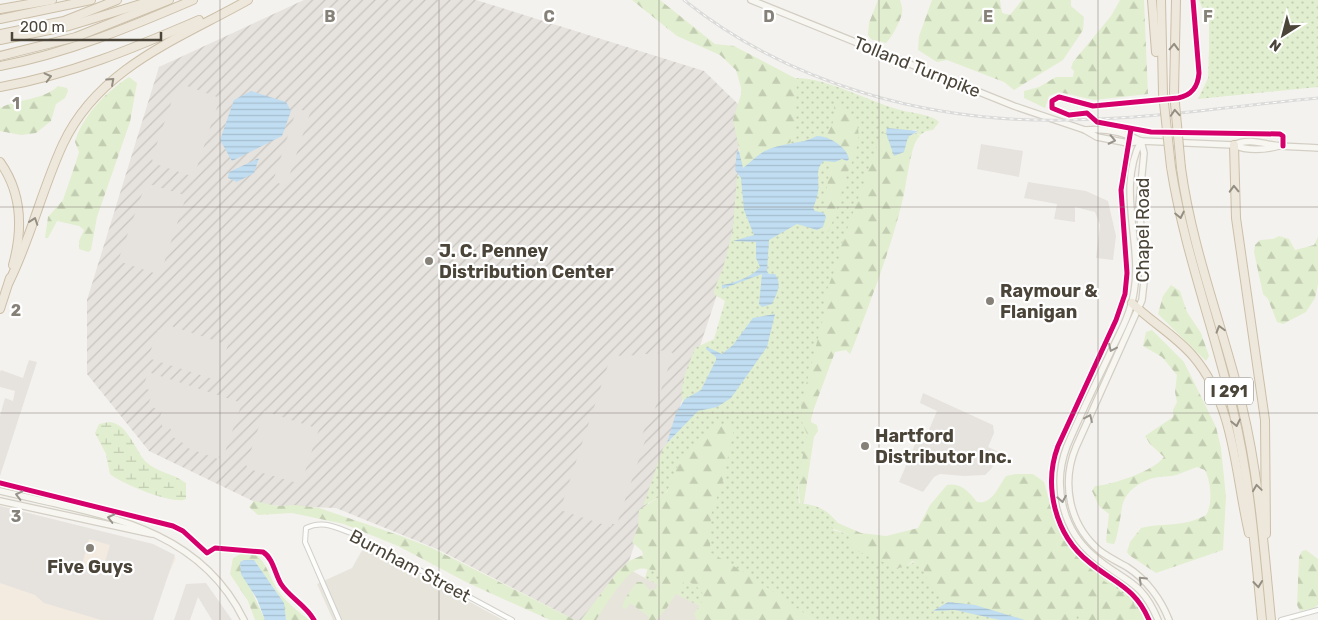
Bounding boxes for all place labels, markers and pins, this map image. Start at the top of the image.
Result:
place label: J. C. Penney Distribution Center [439,240,614,283]
marker: J. C. Penney Distribution Center [423,255,435,267]
place label: Raymour & Flanigan [1000,280,1098,323]
marker: Raymour & Flanigan [984,295,996,307]
place label: Hartford Distributor Inc. [875,425,1012,468]
marker: Hartford Distributor Inc. [859,440,871,452]
marker: Five Guys [84,542,96,554]
place label: Five Guys [47,556,133,578]

